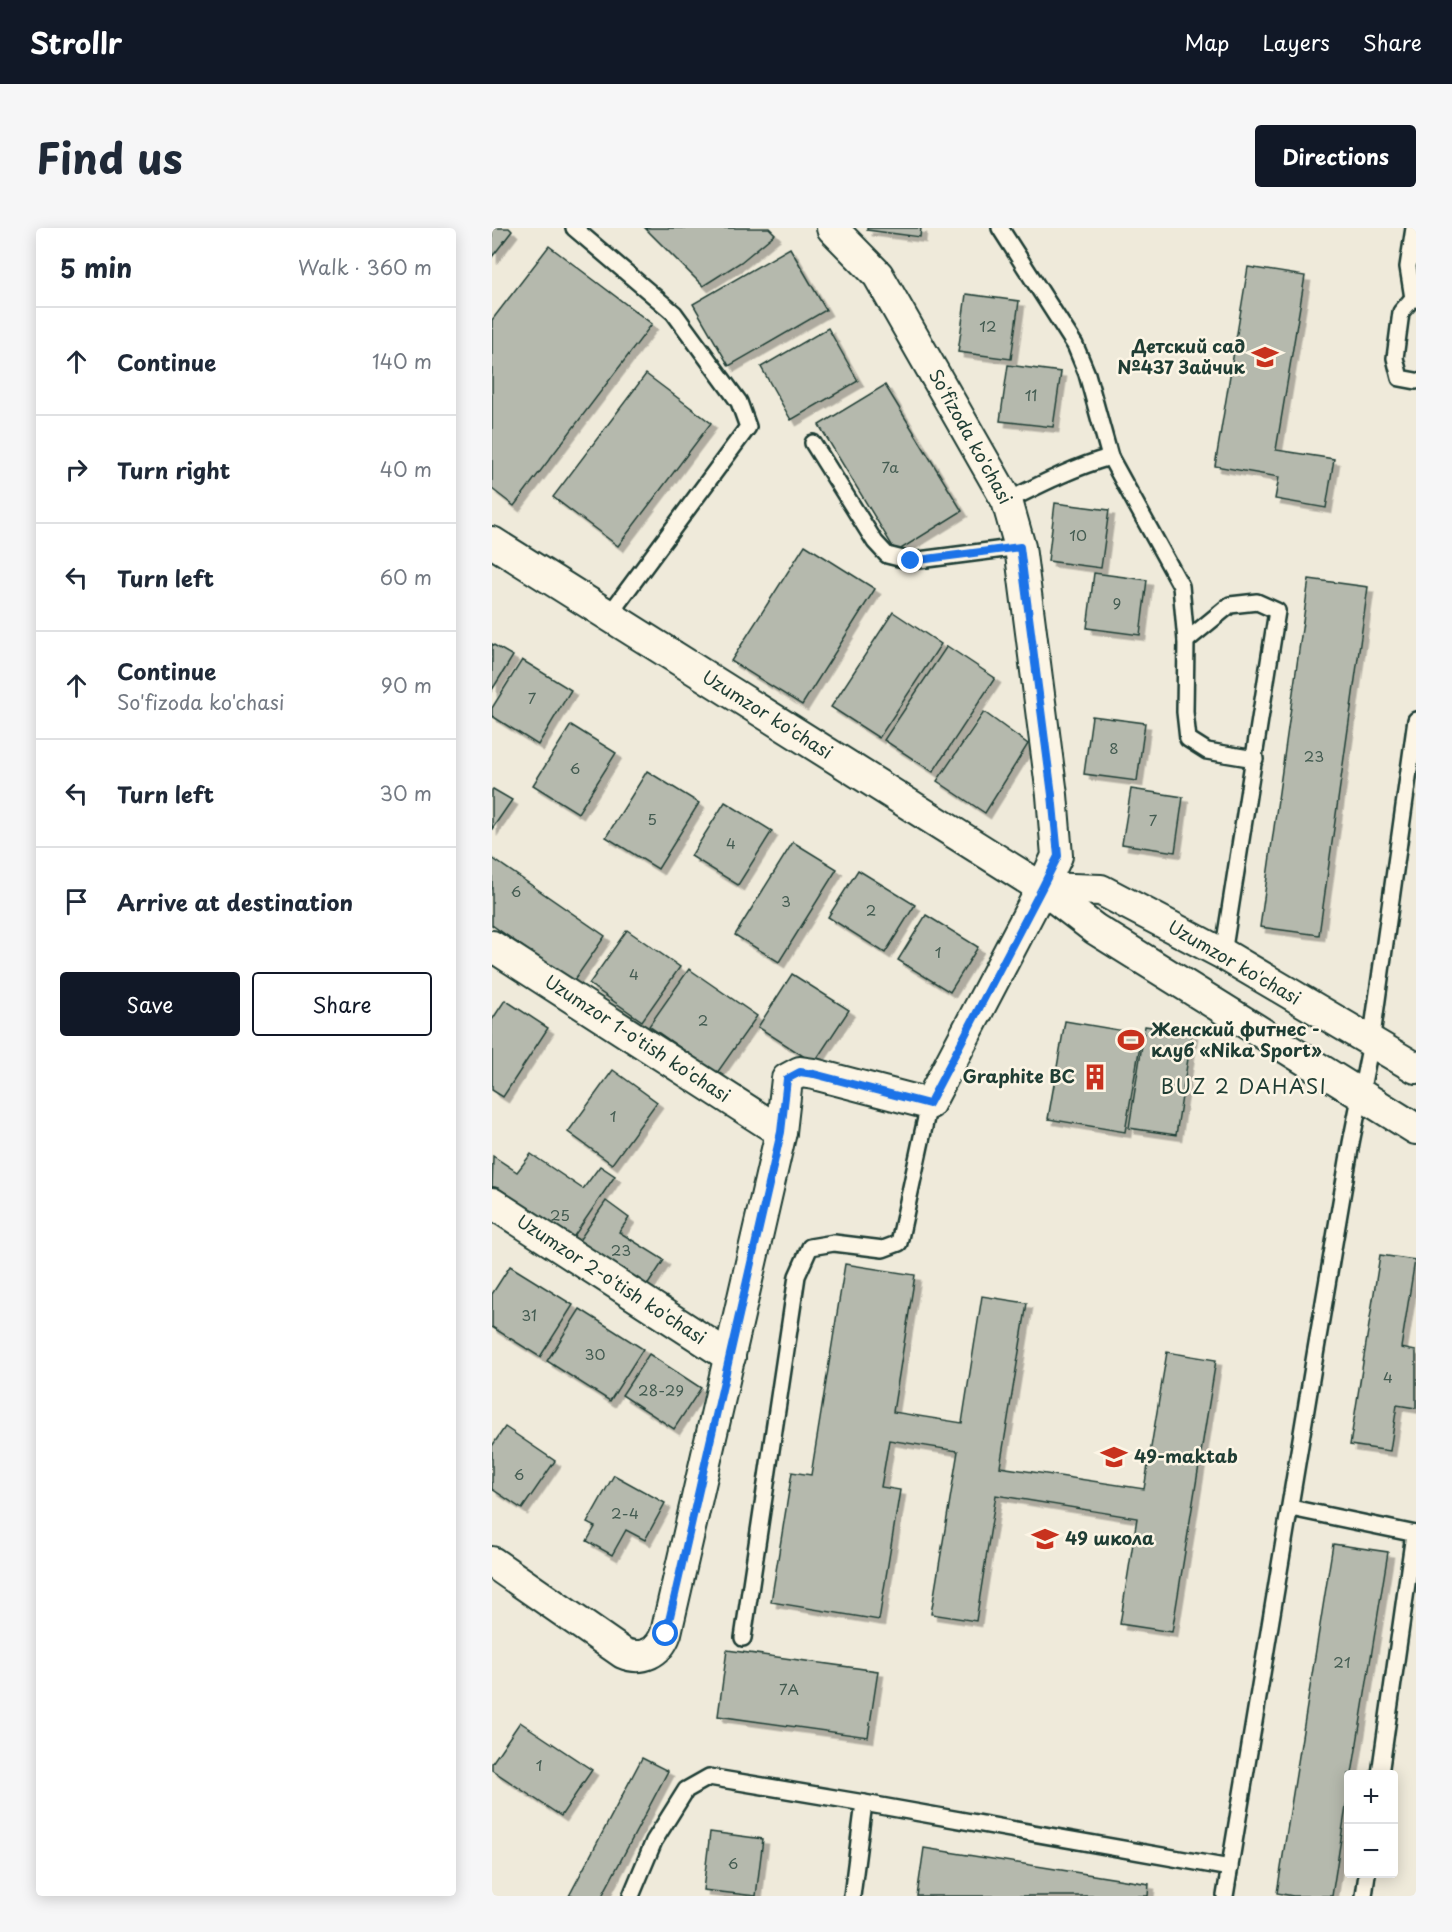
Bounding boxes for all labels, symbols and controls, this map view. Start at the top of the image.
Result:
text: Strollr [30,21,122,64]
text: Map [1185,26,1229,58]
text: Layers [1262,26,1330,58]
text: Share [1363,26,1422,58]
text: Find us [36,125,183,188]
button: Directions [1255,125,1416,187]
text: 5 min [60,248,132,287]
text: Walk · 360 m [298,252,432,282]
house number: 12 [979,314,997,337]
place label: Детский сад №437 Зайчик [1117,332,1246,380]
school or university icon: Детский сад №437 Зайчик [1250,342,1280,372]
icon: ahead [60,345,93,378]
text: Continue [117,345,216,378]
text: 140 m [372,346,432,376]
street label: So'fizoda ko'chasi [923,364,1020,509]
house number: 11 [1025,383,1037,406]
icon: right [60,453,93,486]
text: Turn right [117,453,230,486]
text: 40 m [380,454,432,484]
house number: 7a [881,455,899,478]
house number: 10 [1069,523,1087,546]
route end [897,547,923,573]
icon: left [60,561,93,594]
text: Turn left [117,561,214,594]
text: 60 m [380,562,432,592]
house number: 9 [1113,591,1121,614]
text: Continue [117,654,216,687]
street label: Uzumzor ko'chasi [697,663,838,765]
icon: ahead [60,669,93,702]
text: 90 m [381,670,432,700]
house number: 7 [528,686,537,709]
text: So'fizoda ko'chasi [117,687,285,717]
house number: 8 [1109,736,1119,759]
house number: 23 [1304,744,1324,767]
house number: 6 [570,756,580,779]
icon: left [60,777,93,810]
text: Turn left [117,777,214,810]
text: 30 m [379,778,432,808]
house number: 5 [647,807,657,830]
house number: 7 [1149,808,1158,831]
house number: 4 [726,831,736,854]
house number: 6 [511,879,521,902]
icon: arrive [60,885,93,918]
text: Arrive at destination [117,885,353,918]
house number: 3 [781,889,791,912]
house number: 2 [866,898,876,921]
street label: Uzumzor ko'chasi [1163,913,1306,1011]
house number: 1 [935,940,941,963]
house number: 4 [629,962,639,985]
street label: Uzumzor 1-o'tish ko'chasi [540,967,736,1108]
button: Save [60,972,240,1036]
button: Share [252,972,432,1036]
house number: 2 [698,1008,708,1031]
place label: Женский фитнес - клуб «Nika Sport» [1150,1015,1322,1063]
sports icon: Женский фитнес - клуб «Nika Sport» [1116,1025,1146,1055]
place label: Graphite BC [963,1062,1075,1089]
building icon: Graphite BC [1080,1062,1110,1092]
district label: BUZ 2 DAHASI [1161,1071,1327,1101]
house number: 1 [610,1104,616,1127]
house number: 25 [550,1203,570,1226]
street label: Uzumzor 2-o'tish ko'chasi [512,1207,712,1350]
house number: 23 [611,1238,631,1261]
house number: 31 [521,1303,537,1326]
house number: 30 [585,1342,605,1365]
house number: 4 [1383,1365,1393,1388]
house number: 28-29 [638,1378,684,1401]
school or university icon: 49-maktab [1099,1442,1129,1472]
place label: 49-maktab [1134,1442,1238,1469]
house number: 6 [514,1462,524,1485]
house number: 2-4 [611,1501,639,1524]
school or university icon: 49 школа [1030,1524,1060,1554]
place label: 49 школа [1065,1524,1154,1551]
route start [652,1620,678,1646]
house number: 21 [1333,1650,1351,1673]
house number: 7А [779,1677,799,1700]
house number: 1 [536,1753,542,1776]
map controls [1344,1770,1398,1878]
button: + [1344,1770,1398,1824]
button: − [1344,1824,1398,1878]
house number: 6 [728,1851,738,1874]

